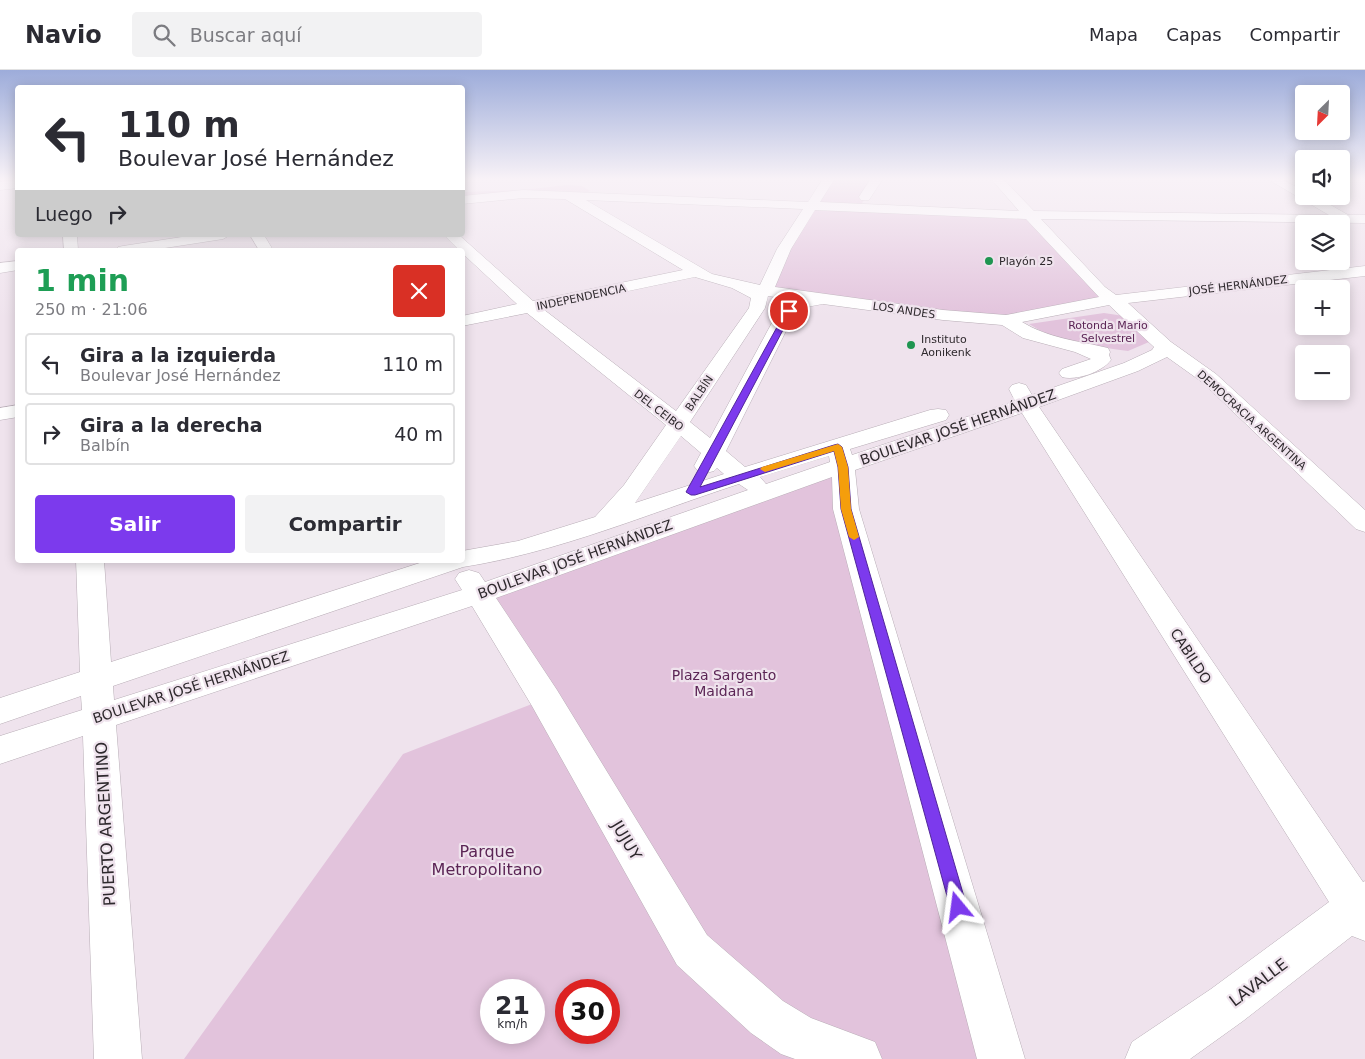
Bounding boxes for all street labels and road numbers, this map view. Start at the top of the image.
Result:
street label: JOSÉ HERNÁNDEZ [1187,273,1289,298]
street label: INDEPENDENCIA [535,282,627,313]
street label: LOS ANDES [872,300,936,321]
street label: DEMOCRACIA ARGENTINA [1194,368,1309,473]
street label: BALBÍN [683,373,716,414]
street label: BOULEVAR JOSÉ HERNÁNDEZ [858,386,1058,468]
street label: DEL CEIBO [631,387,686,434]
street label: BOULEVAR JOSÉ HERNÁNDEZ [476,516,674,602]
street label: CABILDO [1167,625,1215,687]
street label: BOULEVAR JOSÉ HERNÁNDEZ [91,648,291,726]
street label: PUERTO ARGENTINO [92,741,119,907]
street label: JUJUY [607,816,646,864]
street label: LAVALLE [1225,954,1291,1010]

